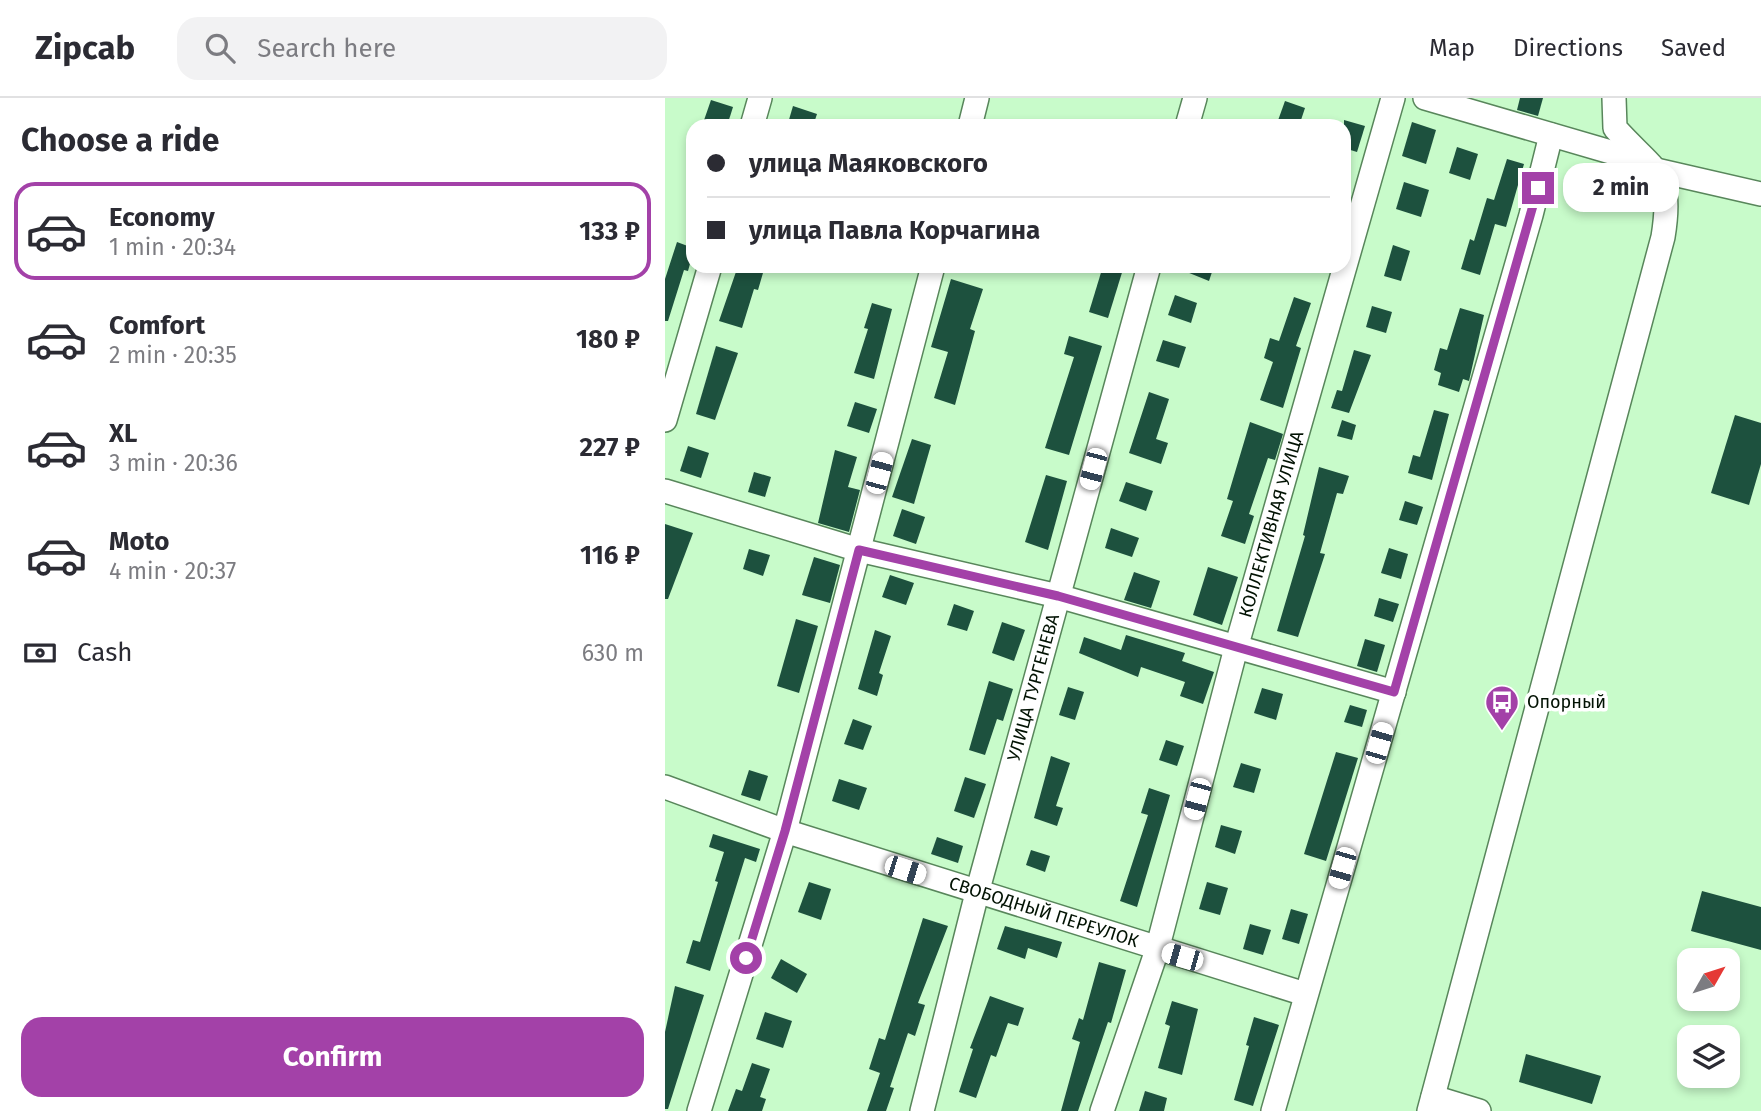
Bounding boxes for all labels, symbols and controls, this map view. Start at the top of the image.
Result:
search box [177,17,667,80]
text: Zipcab [35,28,135,68]
icon: search [201,29,239,67]
text: Search here [257,33,396,64]
text: Map [1429,34,1475,62]
text: Directions [1513,34,1623,62]
text: Saved [1661,34,1726,62]
text: Choose a ride [21,121,219,159]
text: улица Маяковского [749,148,988,179]
callout: 2 min [1563,164,1678,212]
route end [1522,172,1554,204]
text: 2 min [1593,173,1649,201]
icon: car [25,200,88,263]
text: Economy [109,202,215,233]
text: улица Павла Корчагина [749,215,1040,246]
text: 133 ₽ [579,216,640,247]
text: 1 min · 20:34 [109,233,236,261]
icon: car [25,308,88,371]
text: Comfort [109,310,205,341]
text: 180 ₽ [576,324,640,355]
text: 2 min · 20:35 [109,341,237,369]
icon: car [25,416,88,479]
text: XL [109,418,137,449]
street label: КОЛЛЕКТИВНАЯ УЛИЦА [1234,428,1309,620]
text: 227 ₽ [580,432,640,463]
car [1078,446,1109,492]
text: 3 min · 20:36 [109,449,238,477]
car [864,450,895,496]
icon: car [25,524,88,587]
text: Moto [109,526,169,557]
text: 116 ₽ [580,540,640,571]
text: 4 min · 20:37 [109,557,236,585]
street label: УЛИЦА ТУРГЕНЕВА [1003,611,1064,764]
icon: cash [21,634,59,672]
text: Cash [77,637,133,668]
text: 630 m [582,639,644,667]
bus stop icon: Опорный [1483,683,1521,732]
place label: Опорный [1527,691,1606,713]
car [1364,720,1395,766]
car [1182,776,1213,822]
car [1327,845,1358,891]
car [882,854,929,886]
street label: СВОБОДНЫЙ ПЕРЕУЛОК [946,872,1142,952]
car [1159,941,1206,973]
route start [730,942,762,974]
north arrow [1677,948,1739,1012]
map controls [1677,948,1740,1088]
button: Confirm [21,1017,644,1097]
button: layers [1677,1025,1740,1088]

